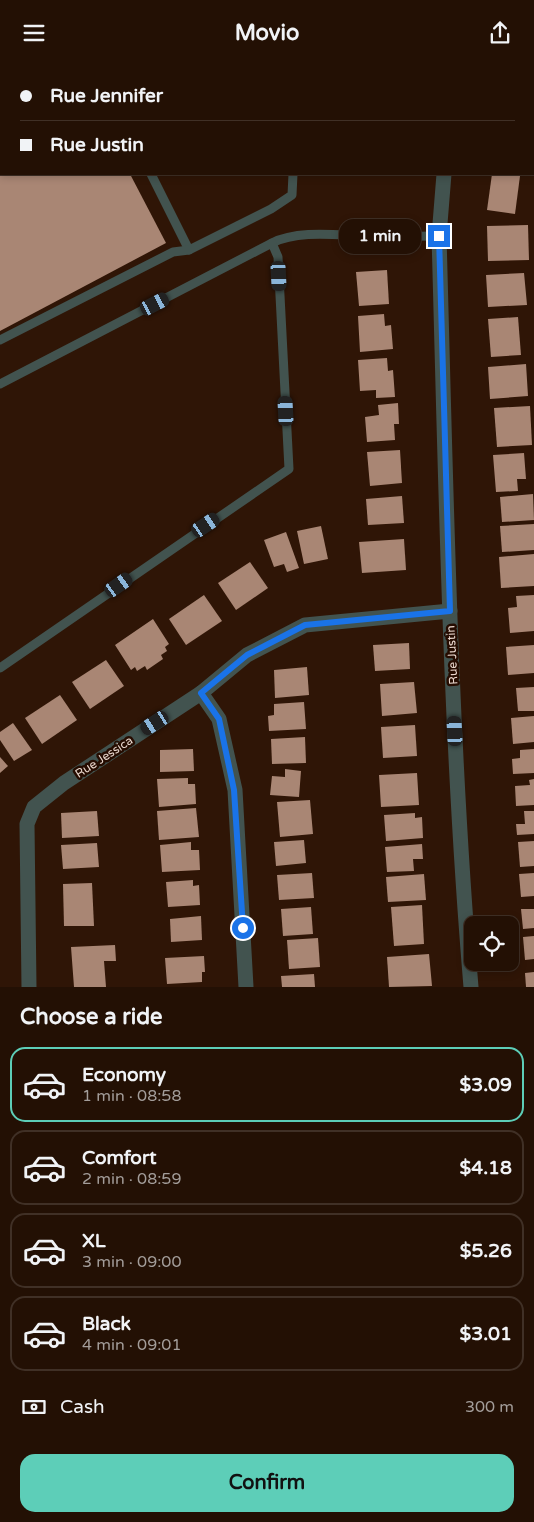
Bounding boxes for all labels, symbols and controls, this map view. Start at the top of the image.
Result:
icon: menu [20,19,48,47]
icon: share [486,19,514,47]
text: Movio [235,20,299,46]
text: Rue Jennifer [50,85,163,107]
text: Rue Justin [50,134,144,156]
callout: 1 min [339,219,422,253]
route end [428,225,450,247]
text: 1 min [359,226,401,246]
car [270,261,287,291]
car [138,291,171,317]
car [277,396,294,426]
car [189,510,222,540]
car [102,570,135,600]
street label: Rue Justin [443,625,461,685]
car [138,709,171,737]
car [446,716,463,746]
street label: Rue Jessica [73,733,135,781]
map controls [464,916,519,971]
button: locate [464,916,519,971]
route start [232,917,254,939]
text: Choose a ride [20,1004,163,1030]
icon: car [22,1062,67,1107]
text: Economy [82,1064,166,1086]
text: $3.09 [460,1074,512,1096]
text: 1 min · 08:58 [82,1086,181,1106]
icon: car [22,1145,67,1190]
text: Comfort [82,1147,156,1169]
text: $4.18 [460,1157,512,1179]
text: 2 min · 08:59 [82,1169,181,1189]
icon: car [22,1228,67,1273]
text: XL [82,1230,106,1252]
text: $5.26 [460,1240,512,1262]
text: 3 min · 09:00 [82,1252,181,1272]
icon: car [22,1311,67,1356]
text: Black [82,1313,131,1335]
text: $3.01 [460,1323,512,1345]
text: 4 min · 09:01 [82,1335,181,1355]
icon: cash [20,1393,48,1421]
text: Cash [60,1396,105,1418]
text: 300 m [465,1397,514,1417]
button: Confirm [20,1454,514,1512]

